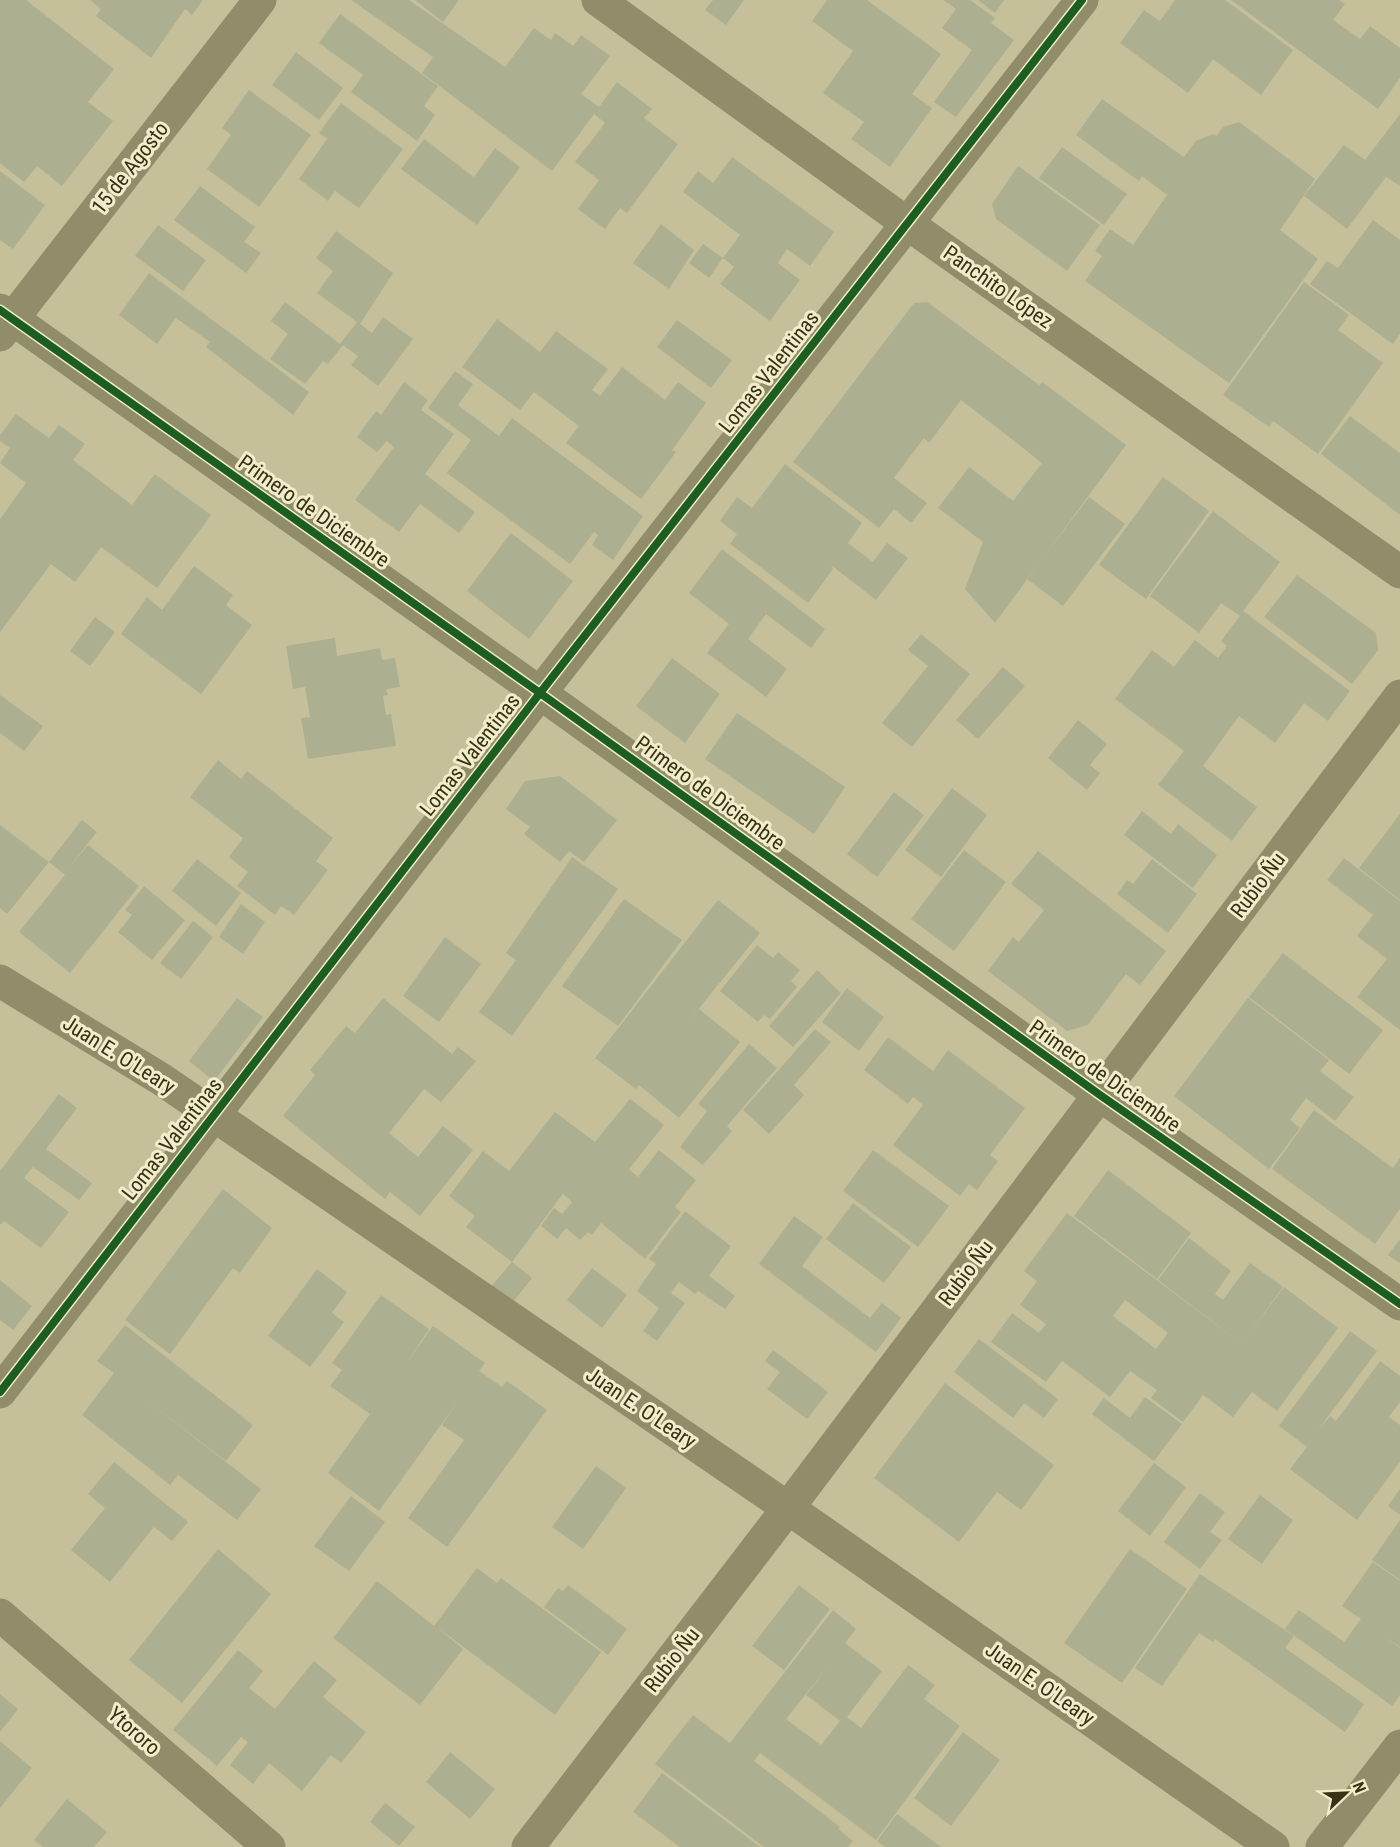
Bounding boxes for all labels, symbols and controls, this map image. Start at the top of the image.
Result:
street label: 15 de Agosto [87,117,173,219]
street label: Panchito López [939,241,1057,333]
street label: Lomas Valentinas [714,306,824,438]
street label: Primero de Diciembre [234,450,394,572]
street label: Lomas Valentinas [415,689,525,821]
street label: Primero de Diciembre [631,731,789,855]
street label: Rubio Ñu [1226,848,1290,922]
street label: Juan E. O'Leary [59,1011,180,1099]
street label: Primero de Diciembre [1025,1015,1185,1137]
street label: Lomas Valentinas [117,1073,227,1205]
street label: Rubio Ñu [934,1236,998,1310]
street label: Juan E. O'Leary [581,1362,701,1454]
street label: Rubio Ñu [639,1623,705,1697]
street label: Juan E. O'Leary [981,1638,1099,1731]
street label: Ytororo [103,1702,165,1760]
north arrow [1316,1763,1376,1823]
text: N [1349,1779,1370,1796]

